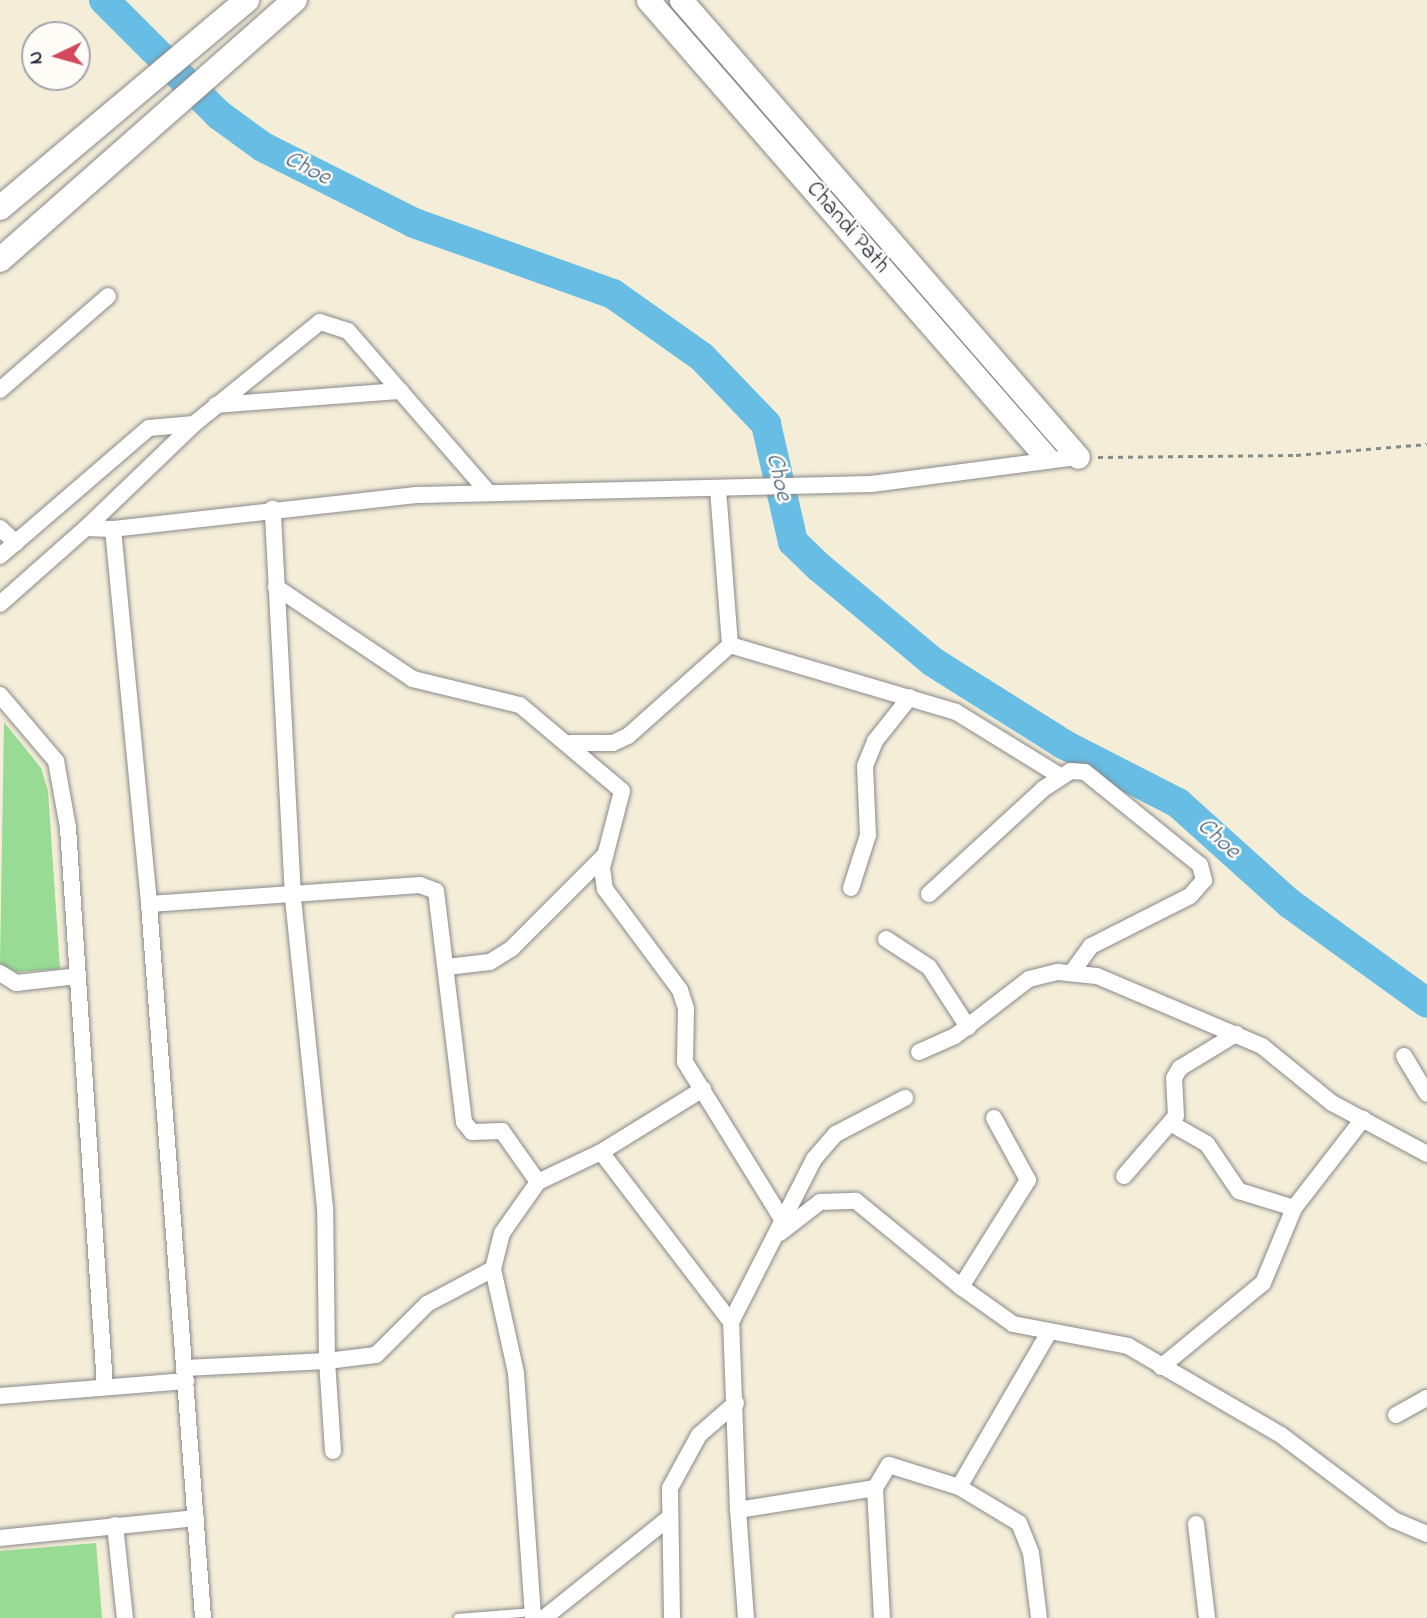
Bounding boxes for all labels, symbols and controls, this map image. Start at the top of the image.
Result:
north arrow [21,21,91,91]
text: N [23,50,51,65]
water label: Choe [279,145,335,193]
street label: Chandi Path [799,176,895,280]
water label: Choe [759,450,797,504]
water label: Choe [1191,812,1245,866]

